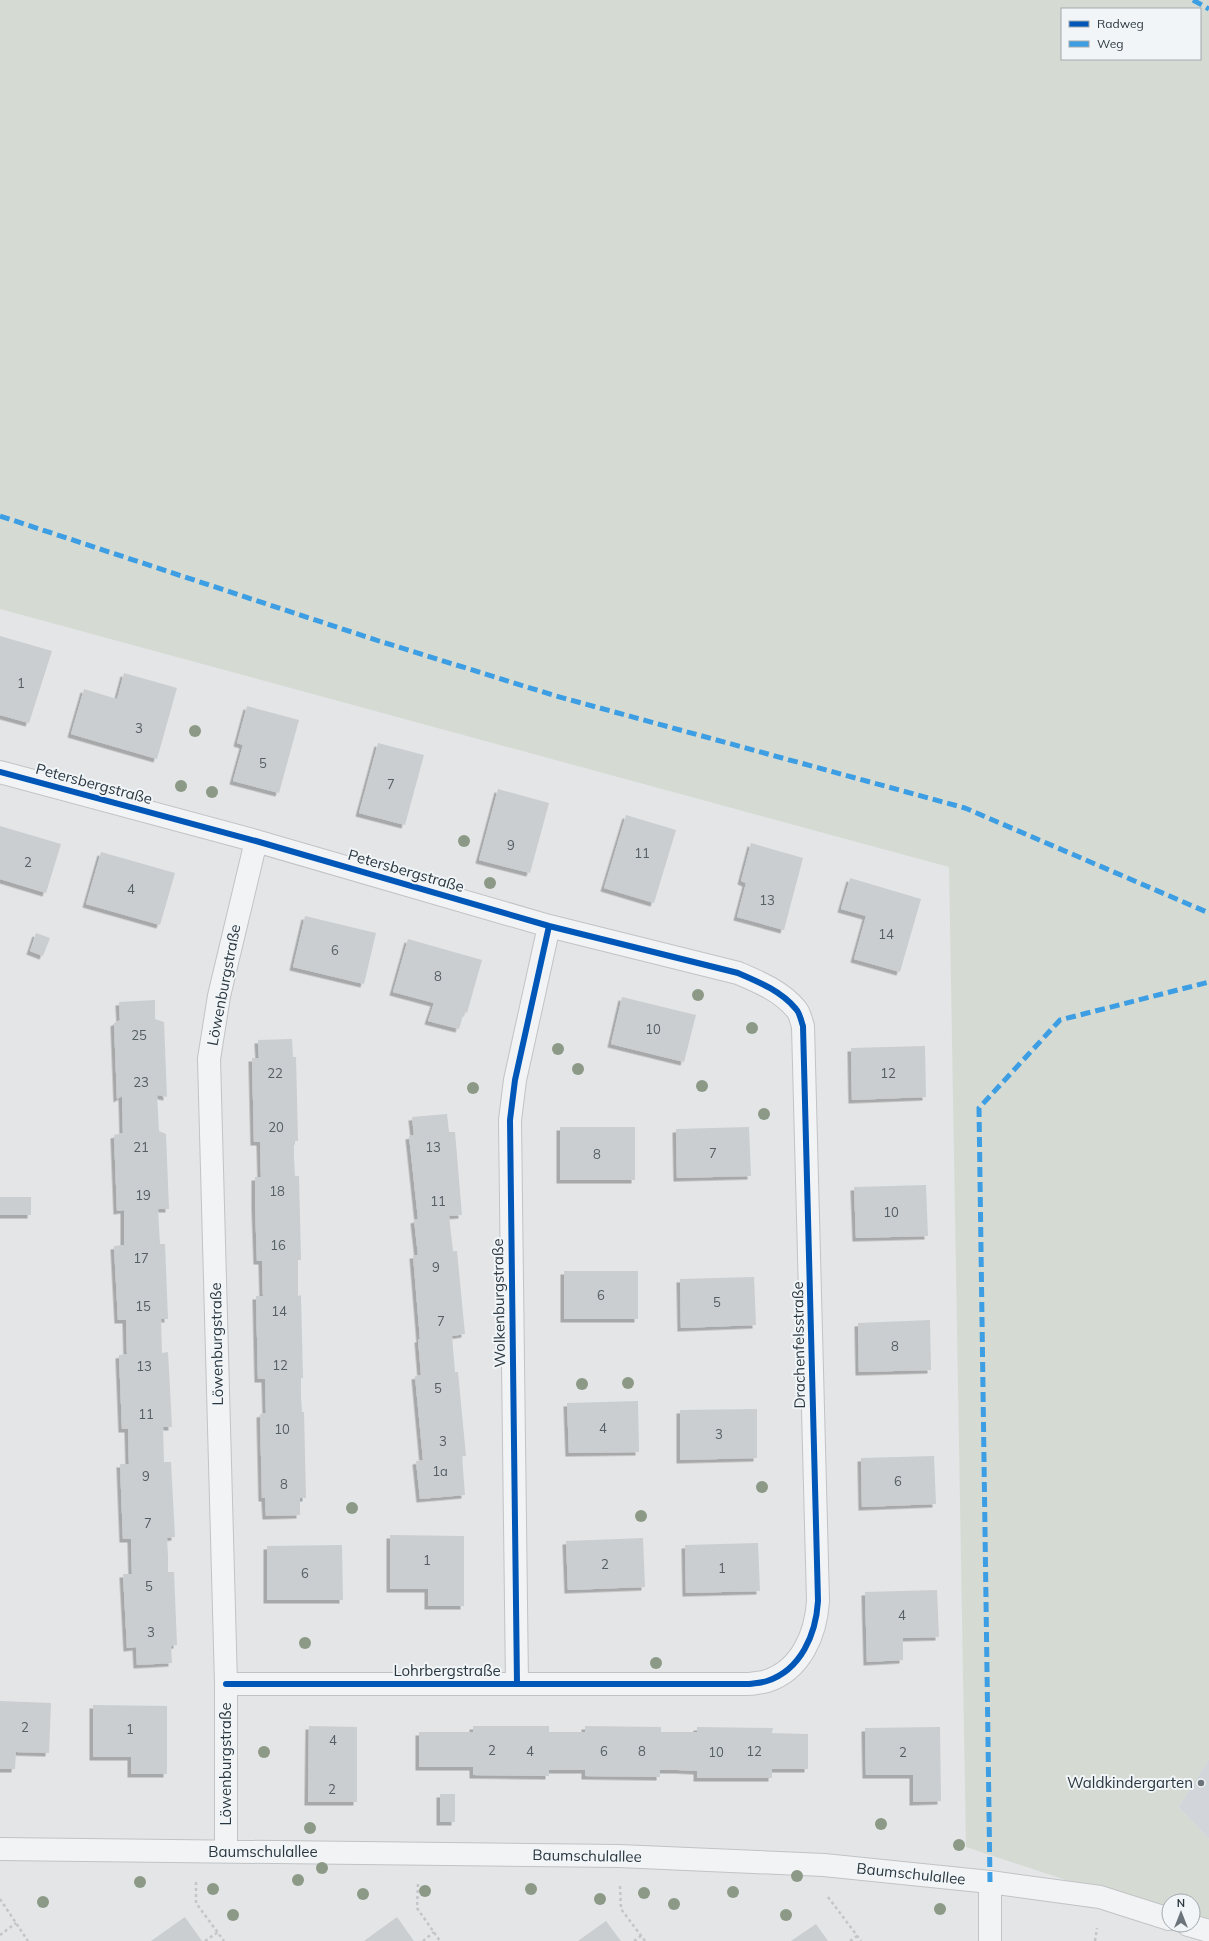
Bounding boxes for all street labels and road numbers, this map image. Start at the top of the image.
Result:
street label: Petersbergstraße [34,759,155,808]
street label: Petersbergstraße [346,845,466,896]
street label: Löwenburgstraße [202,923,245,1047]
street label: Wolkenburgstraße [488,1238,509,1368]
street label: Drachenfelsstraße [788,1281,809,1409]
street label: Löwenburgstraße [206,1282,227,1406]
street label: Lohrbergstraße [393,1661,501,1680]
street label: Löwenburgstraße [216,1702,235,1826]
street label: Baumschulallee [208,1842,318,1861]
street label: Baumschulallee [532,1845,642,1866]
street label: Baumschulallee [856,1858,966,1889]

